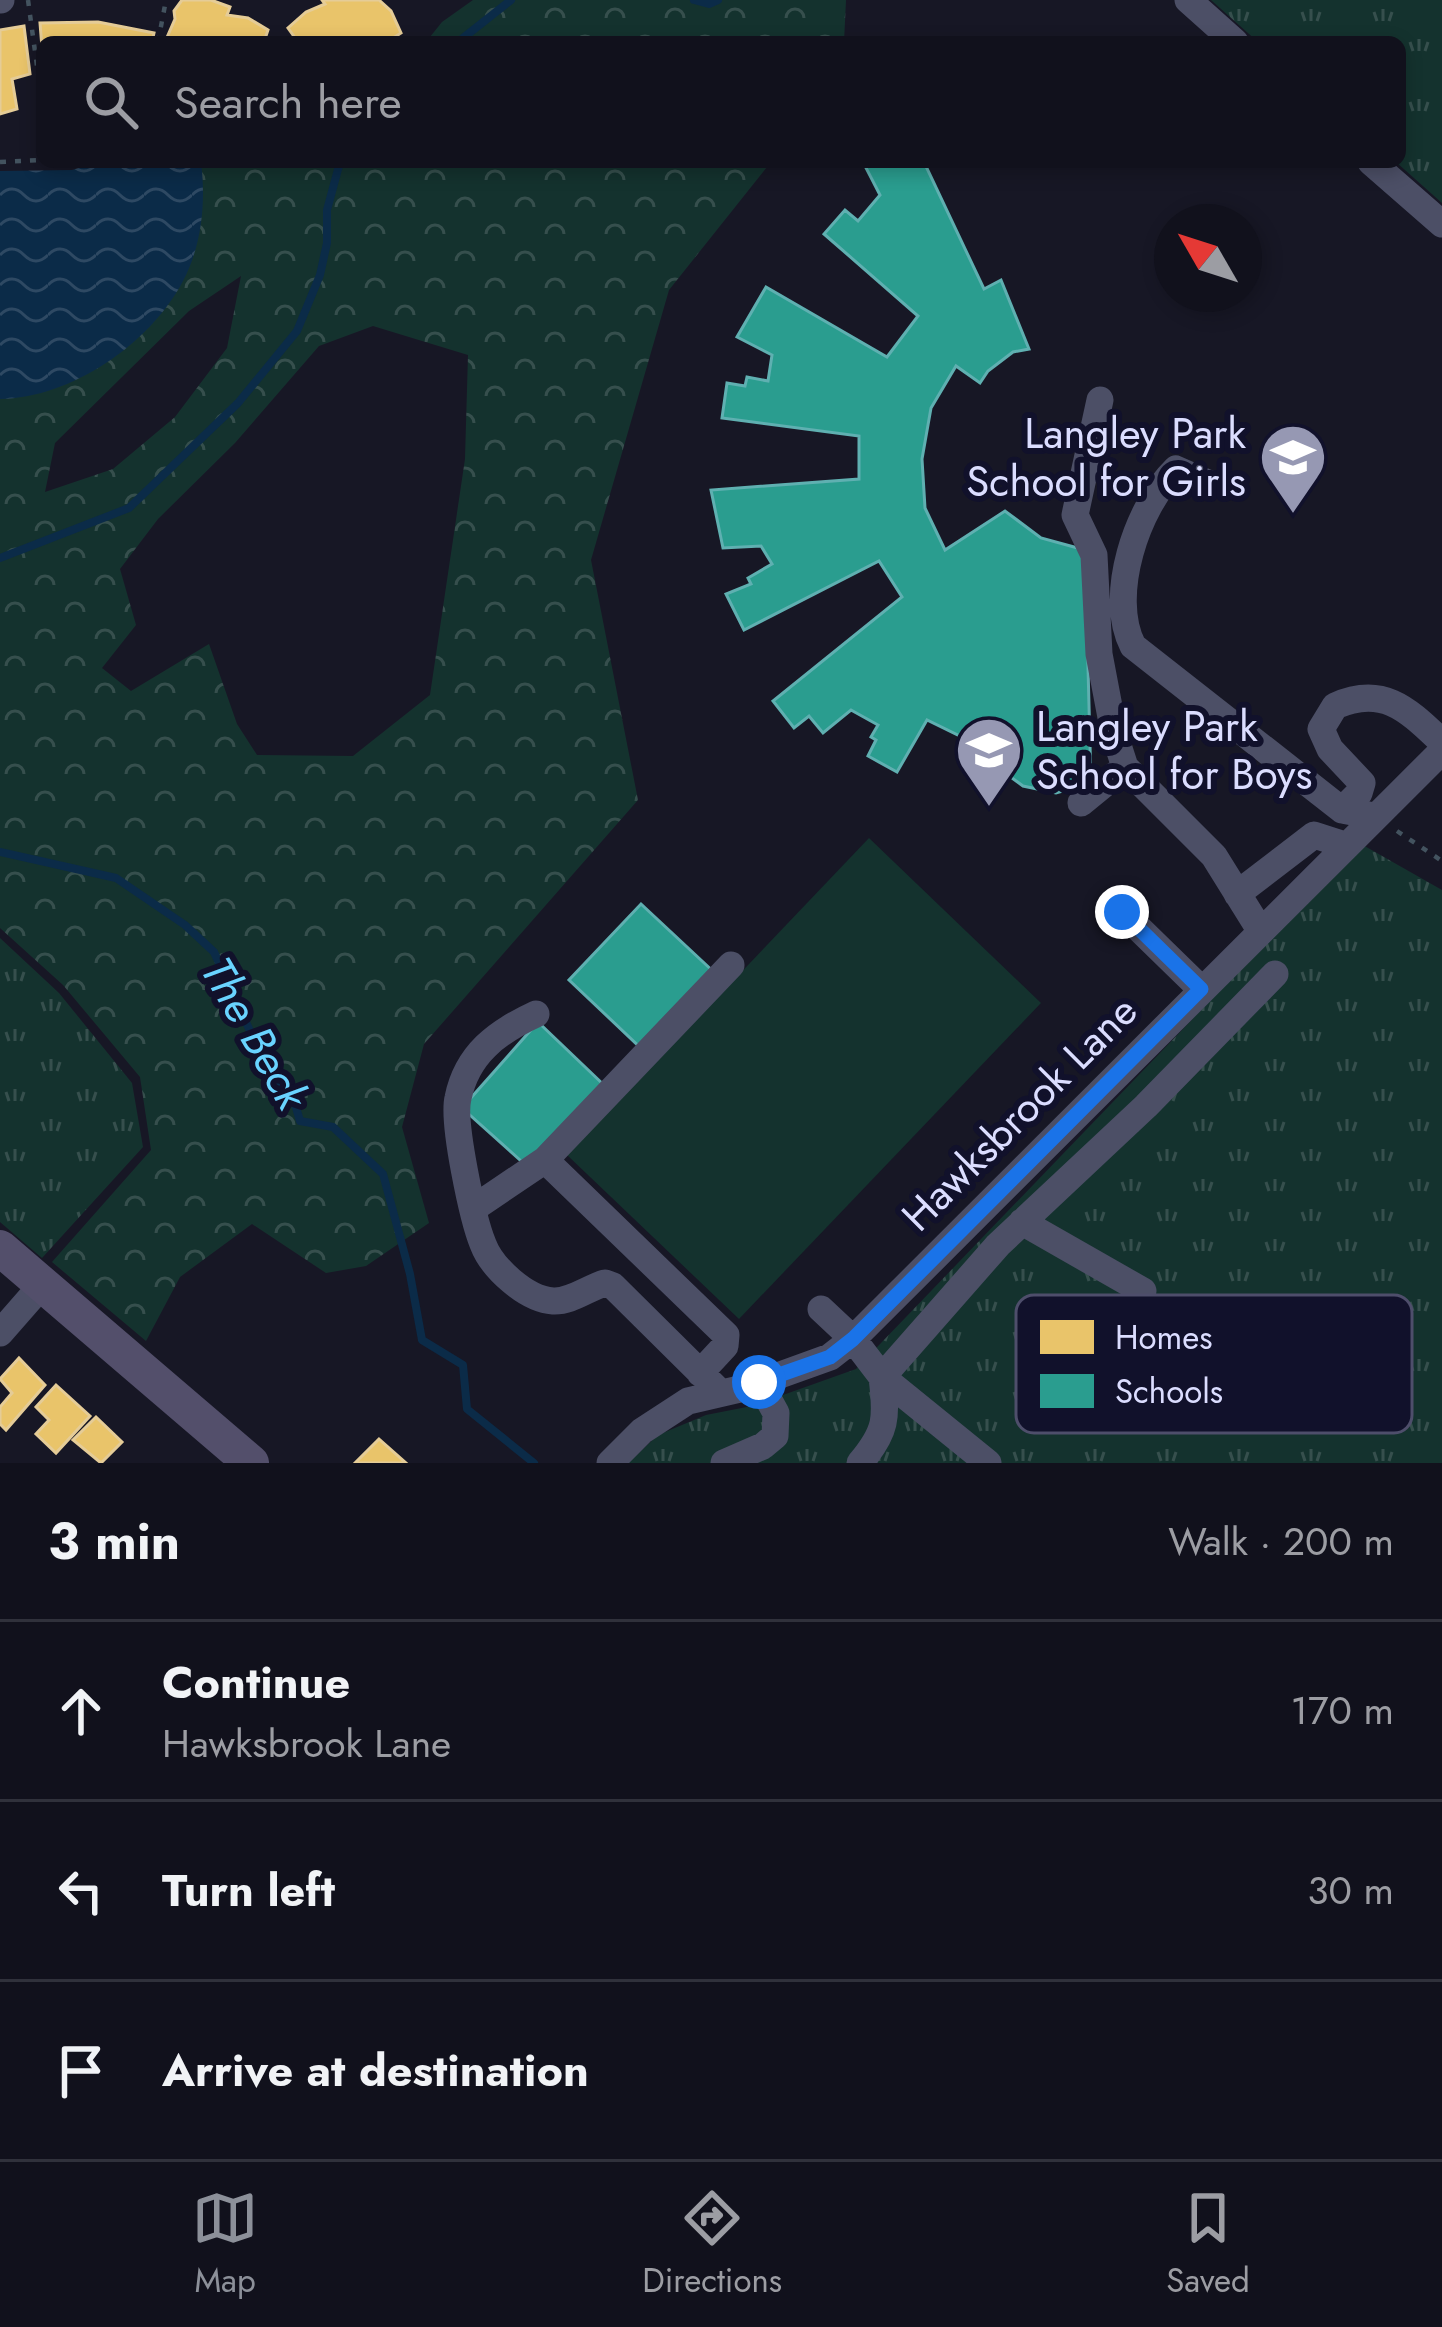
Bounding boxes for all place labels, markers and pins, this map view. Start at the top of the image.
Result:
place label: Langley Park School for Girls [966,403,1247,512]
school or university icon: Langley Park School for Girls [1258,422,1328,516]
place label: Langley Park School for Boys [1036,696,1312,805]
school or university icon: Langley Park School for Boys [954,715,1024,809]

